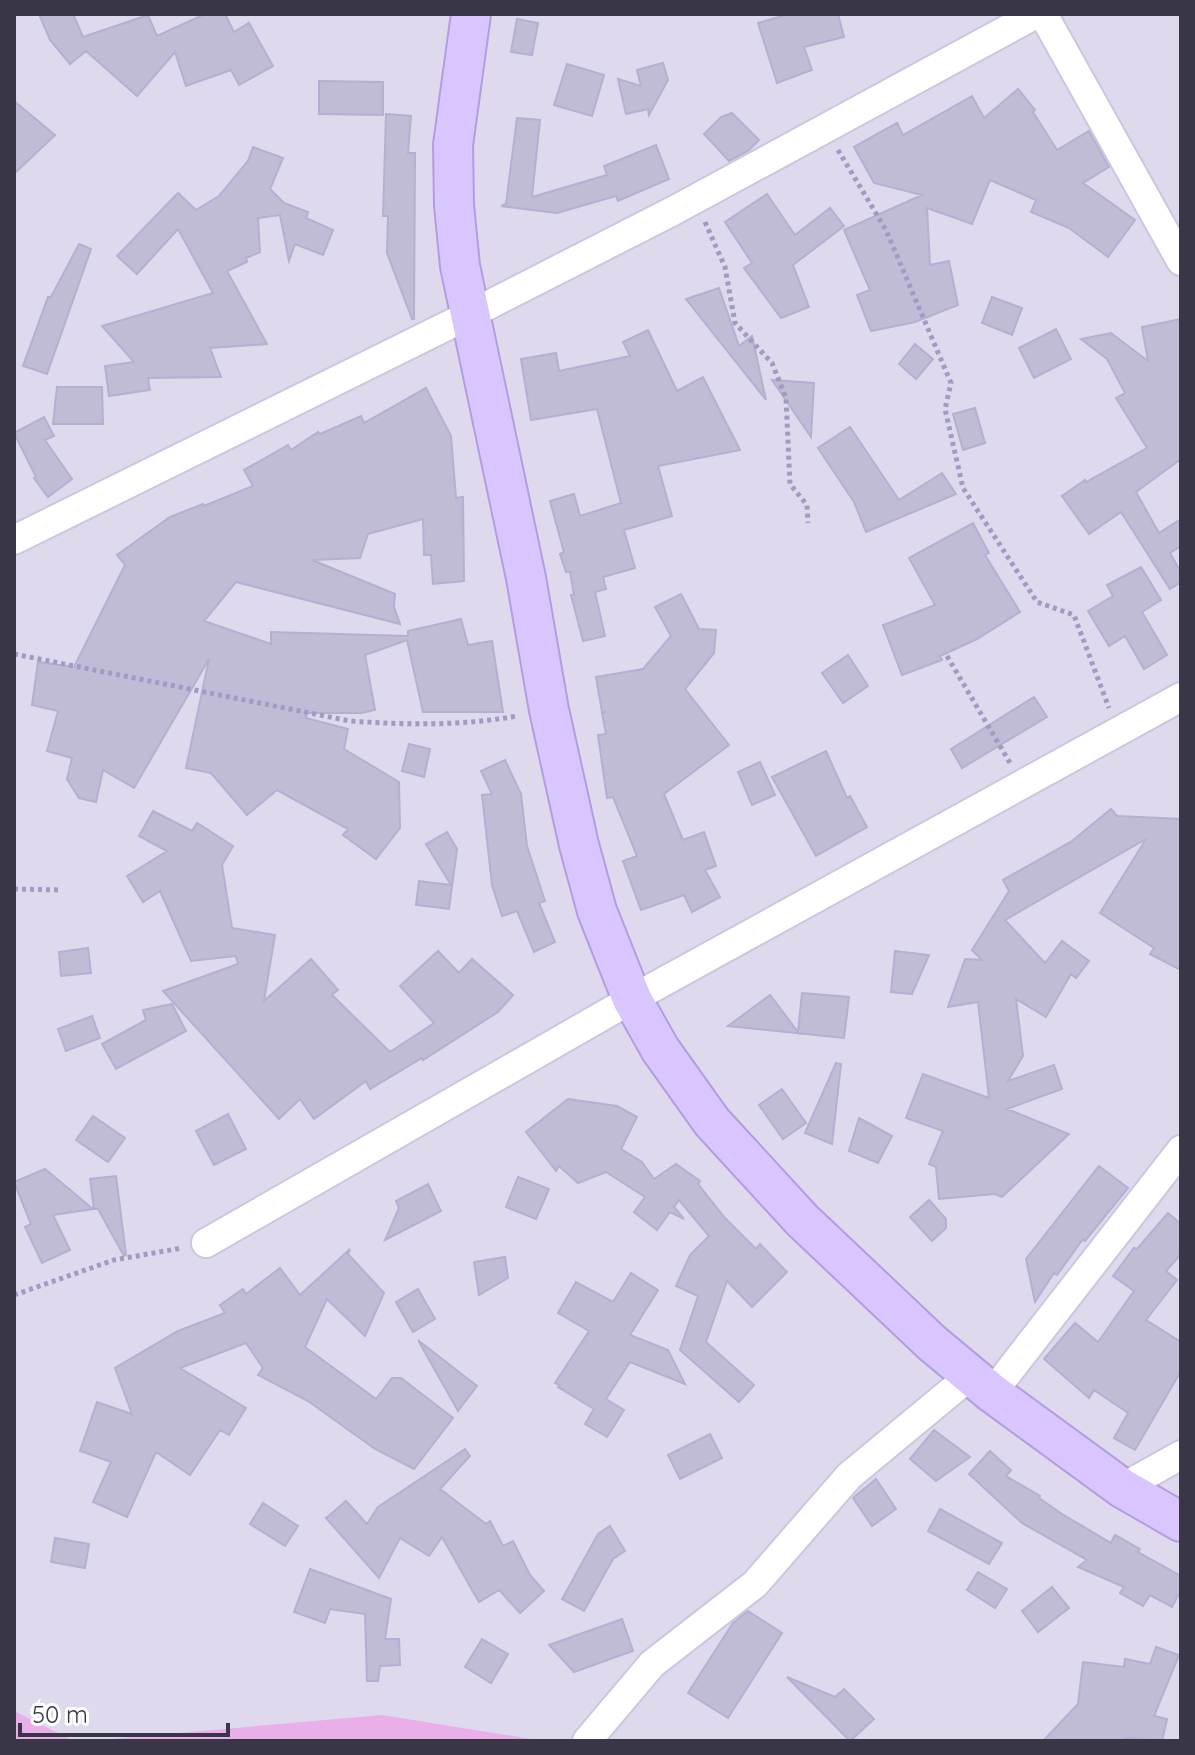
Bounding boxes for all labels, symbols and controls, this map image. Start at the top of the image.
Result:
scale bar [20,1687,228,1737]
text: 50 m [32,1699,88,1729]

